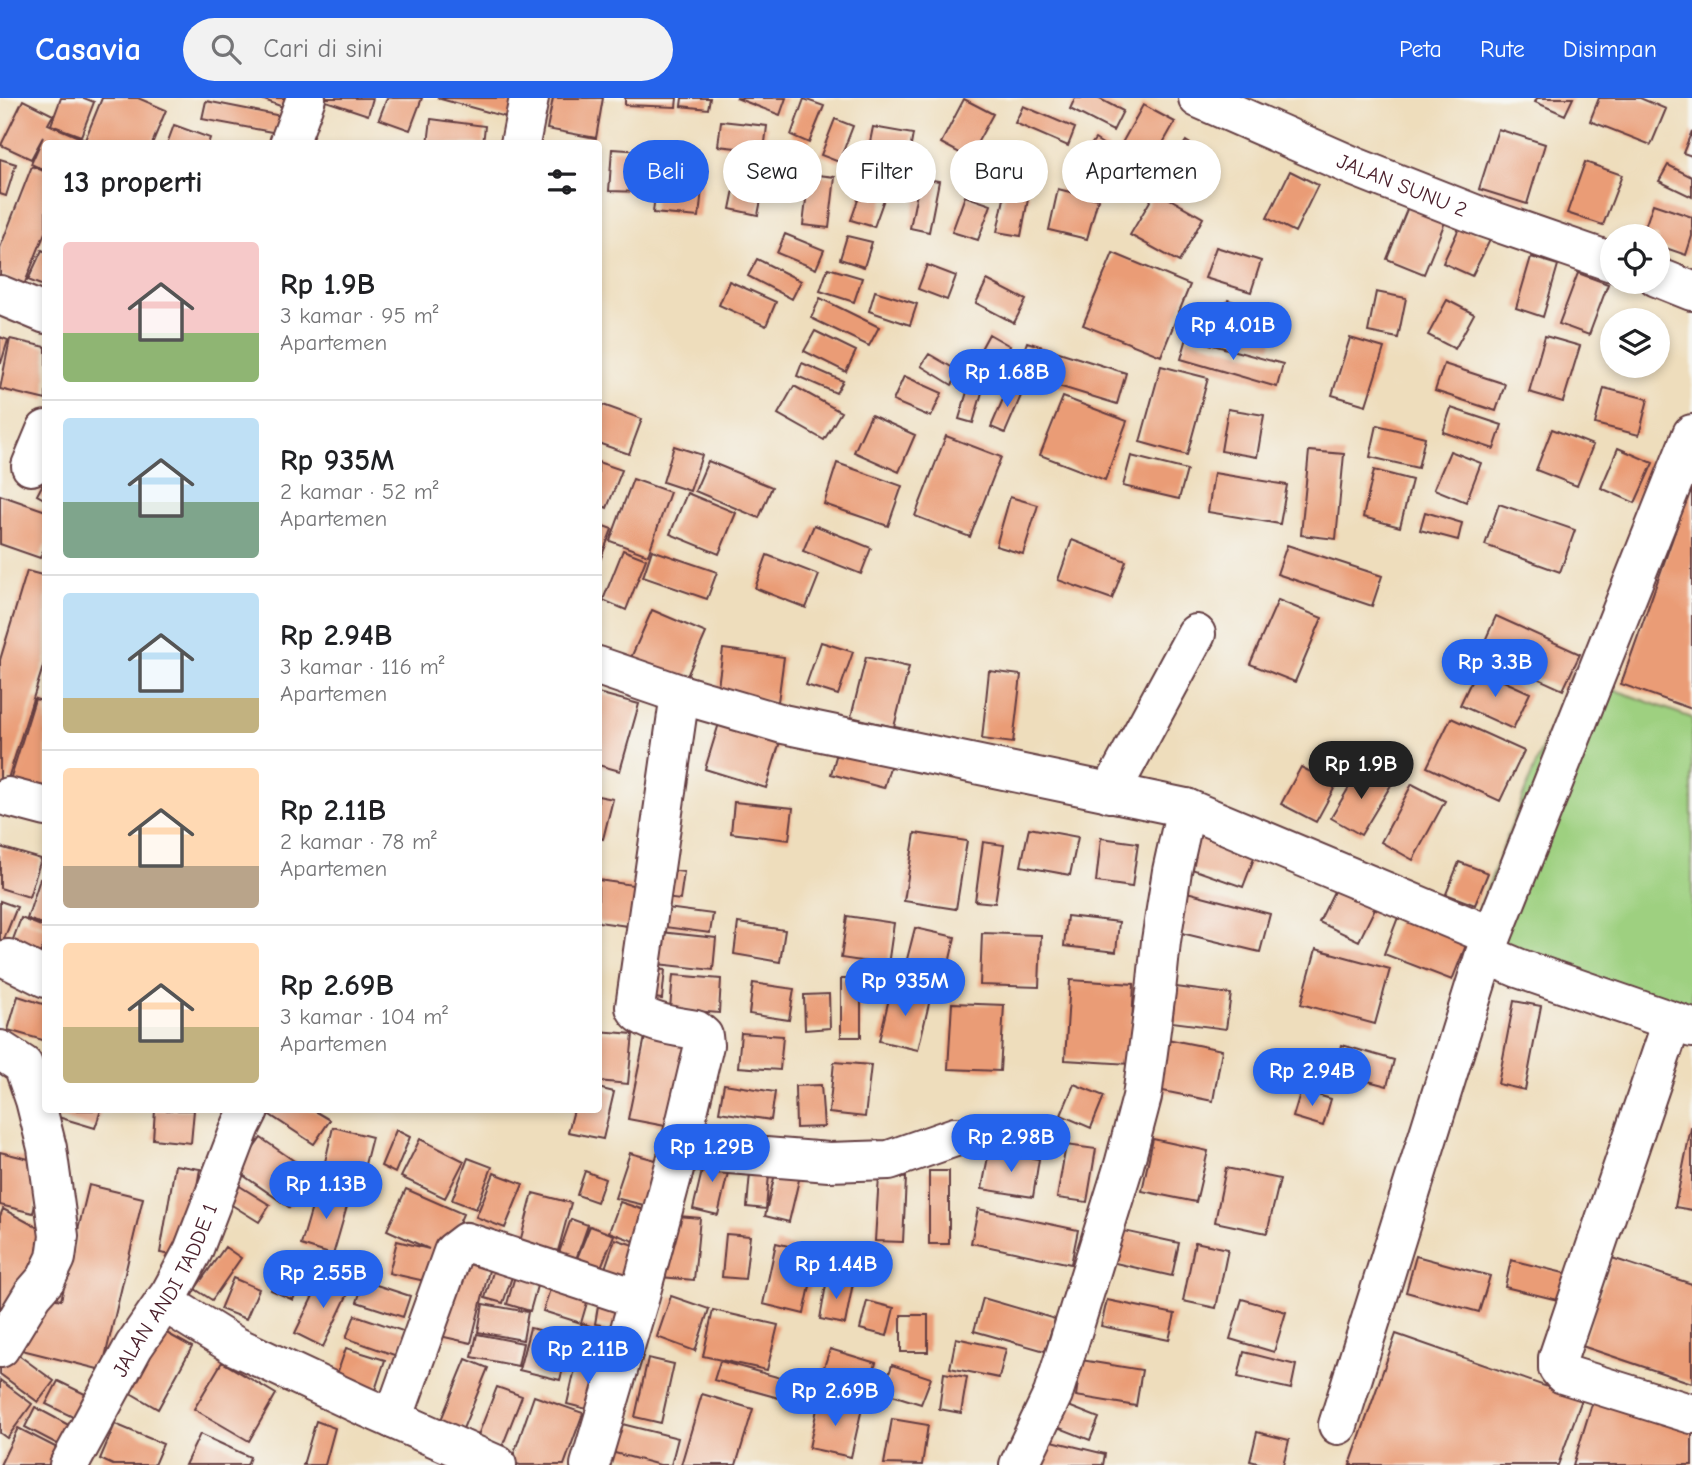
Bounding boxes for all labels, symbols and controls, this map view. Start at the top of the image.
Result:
search box [183,18,673,81]
text: Casavia [35,30,141,68]
icon: search [207,30,245,68]
text: Cari di sini [263,34,383,64]
text: Peta [1399,35,1442,63]
text: Rute [1480,35,1525,63]
text: Disimpan [1563,35,1657,63]
chip: Beli [623,140,709,203]
chip: Sewa [723,140,822,203]
chip: Filter [836,140,936,203]
chip: Baru [950,140,1048,203]
chip: Apartemen [1062,140,1221,203]
street label: JALAN SUNU 2 [1333,149,1471,222]
icon: filters [543,163,581,201]
text: 13 properti [63,165,203,200]
map controls [1600,224,1670,378]
button: locate [1600,224,1670,294]
text: Rp 1.9B [280,267,375,302]
icon: home [119,270,203,354]
text: 3 kamar · 95 m² [280,302,438,329]
pin: Rp 4.01B [1161,302,1305,362]
button: layers [1600,308,1670,378]
text: Rp 4.01B [1191,311,1275,338]
text: Apartemen [280,329,387,356]
pin: Rp 1.68B [935,350,1079,409]
text: Rp 1.68B [965,358,1049,385]
text: Rp 935M [280,443,394,478]
icon: home [119,446,203,530]
text: 2 kamar · 52 m² [280,478,439,505]
text: Apartemen [280,505,387,532]
text: Rp 2.94B [280,618,392,653]
icon: home [119,621,203,705]
pin: Rp 3.3B [1430,640,1560,699]
text: Rp 3.3B [1458,648,1532,675]
text: 3 kamar · 116 m² [280,653,444,680]
text: Apartemen [280,680,387,707]
pin: Rp 1.9B [1296,742,1426,801]
text: Rp 1.9B [1325,750,1397,777]
text: Rp 2.11B [280,793,386,828]
icon: home [119,796,203,880]
text: 2 kamar · 78 m² [280,828,437,855]
text: Apartemen [280,855,387,882]
pin: Rp 935M [840,958,970,1018]
text: Rp 935M [861,967,949,994]
text: Rp 2.69B [280,968,394,1003]
icon: home [119,971,203,1055]
text: 3 kamar · 104 m² [280,1003,448,1030]
text: Apartemen [280,1030,387,1057]
pin: Rp 2.94B [1240,1048,1384,1108]
text: Rp 2.94B [1269,1057,1355,1084]
pin: Rp 2.98B [939,1114,1083,1174]
text: Rp 2.98B [967,1123,1055,1150]
pin: Rp 1.29B [640,1124,784,1184]
text: Rp 1.29B [670,1133,754,1160]
pin: Rp 1.13B [254,1162,398,1221]
text: Rp 1.13B [285,1170,367,1197]
street label: JALAN ANDI TADDE 1 [108,1200,222,1381]
pin: Rp 1.44B [764,1242,908,1301]
pin: Rp 2.55B [251,1250,395,1310]
text: Rp 1.44B [795,1250,877,1277]
text: Rp 2.55B [279,1259,367,1286]
pin: Rp 2.11B [516,1326,660,1386]
text: Rp 2.11B [547,1335,629,1362]
pin: Rp 2.69B [763,1368,907,1428]
text: Rp 2.69B [791,1377,879,1404]

